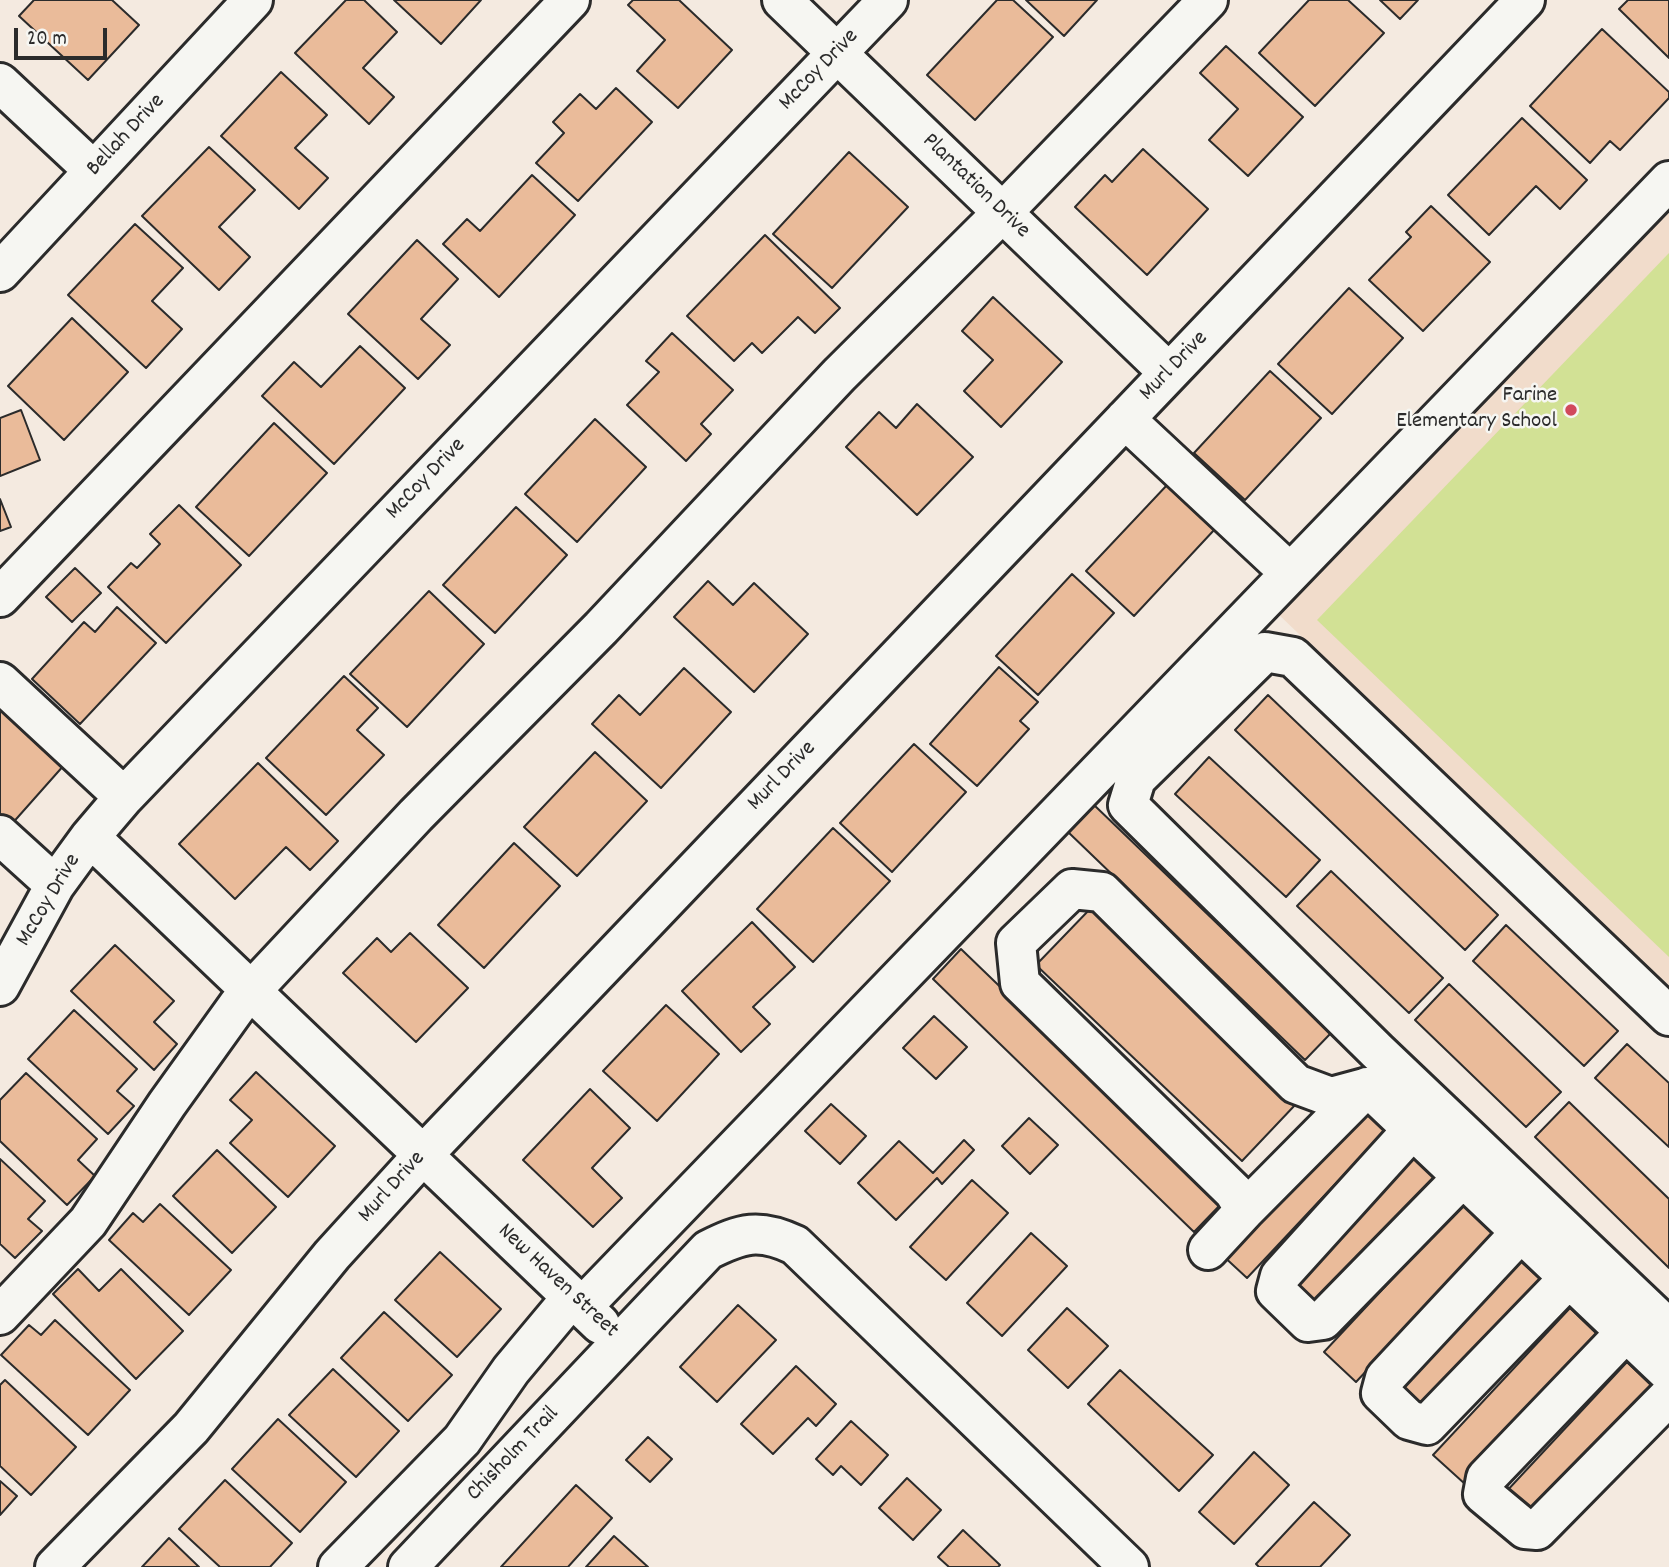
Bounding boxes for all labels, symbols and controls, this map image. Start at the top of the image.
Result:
scale bar [18,14,110,58]
street label: McCoy Drive [774,24,866,118]
text: 20 m [27,25,67,55]
street label: Bellah Drive [82,89,172,183]
street label: Plantation Drive [915,129,1035,245]
street label: Murl Drive [1135,326,1215,408]
place label: Farine Elementary School [1396,383,1557,437]
marker: Farine Elementary School [1563,402,1579,418]
street label: McCoy Drive [381,433,473,527]
street label: Murl Drive [743,736,823,818]
street label: McCoy Drive [12,850,88,952]
street label: Murl Drive [354,1146,432,1230]
street label: New Haven Street [491,1219,623,1345]
street label: Chisholm Trail [462,1402,566,1508]

